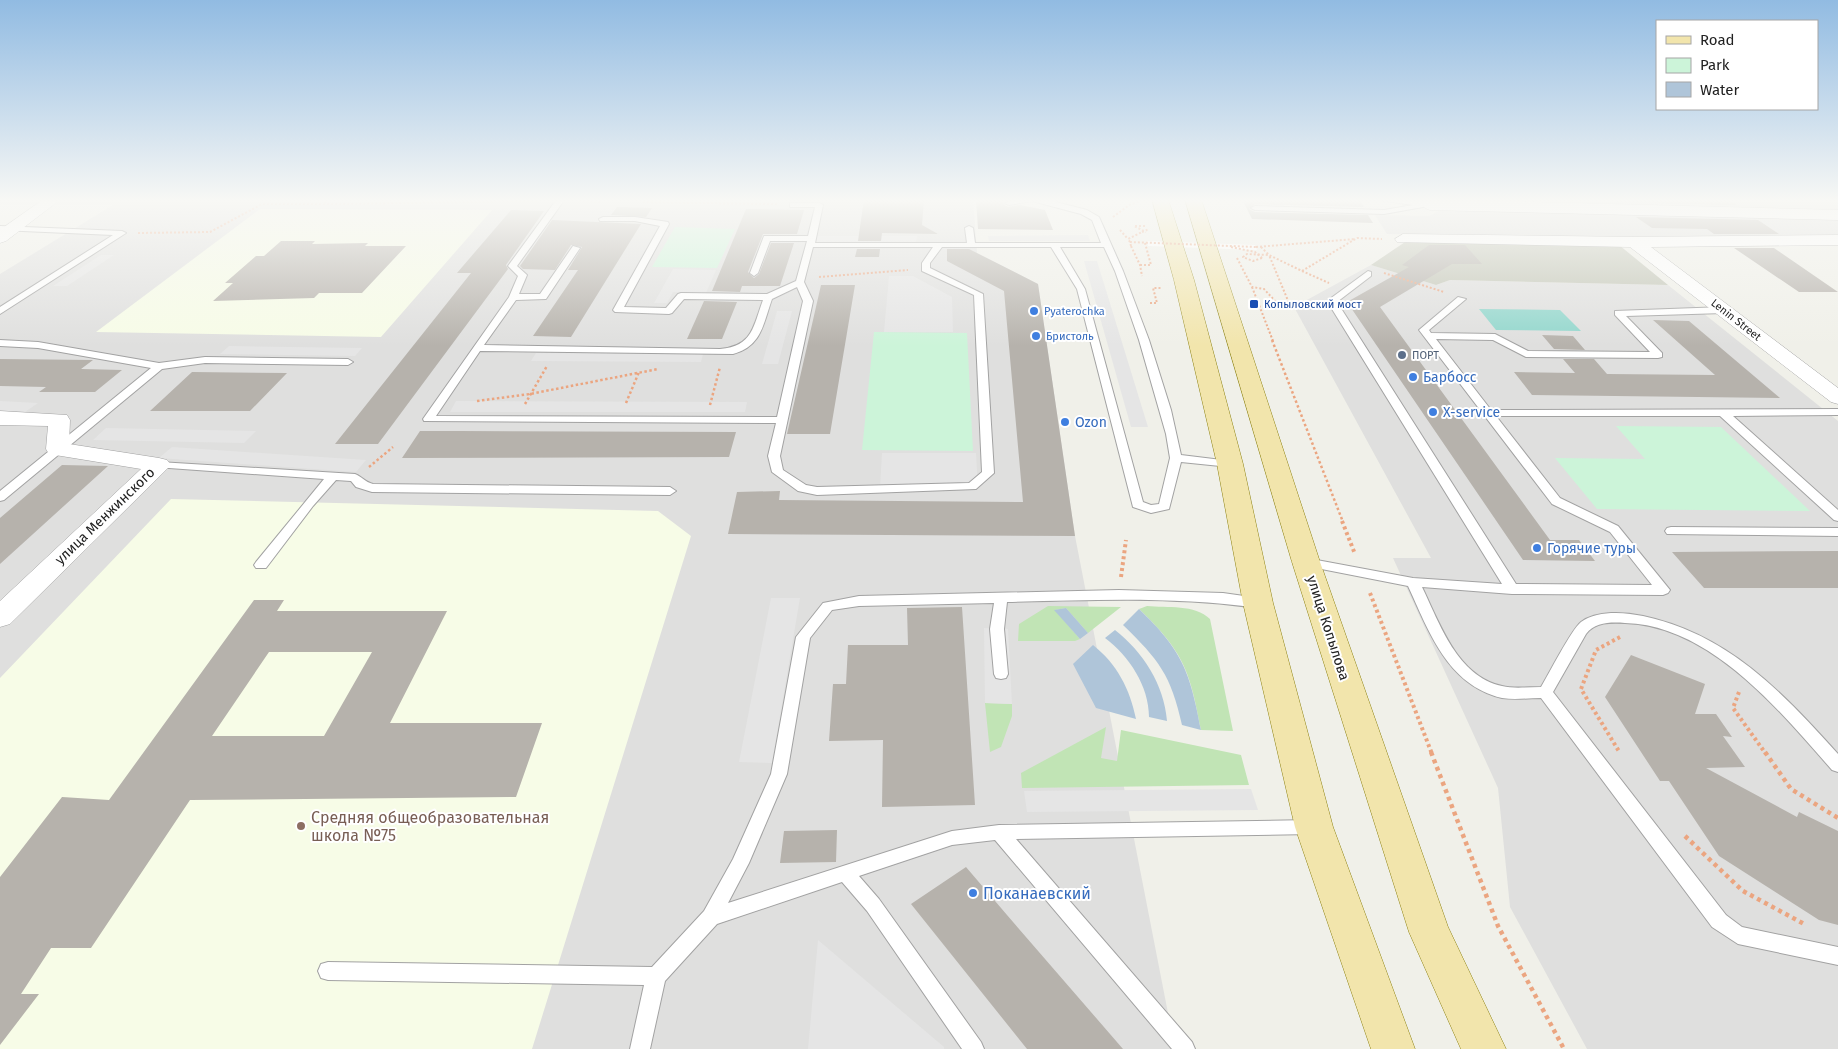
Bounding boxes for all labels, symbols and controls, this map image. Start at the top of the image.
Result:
legend [1656,20,1818,110]
text: Road [1700,31,1735,49]
text: Park [1700,56,1730,74]
text: Water [1700,81,1739,99]
street label: Lenin Street [1708,296,1764,344]
marker: Копыловский мост [1248,298,1260,310]
place label: Копыловский мост [1264,298,1361,311]
marker: Pyaterochka [1028,305,1040,317]
place label: Pyaterochka [1044,305,1105,318]
marker: Бристоль [1030,330,1042,342]
place label: Бристоль [1046,330,1094,343]
marker: ПОРТ [1396,349,1408,361]
place label: ПОРТ [1412,349,1439,362]
place label: Барбосс [1423,369,1477,386]
marker: Барбосс [1407,371,1419,383]
place label: X-service [1443,404,1500,421]
marker: X-service [1427,406,1439,418]
place label: Ozon [1075,414,1107,431]
marker: Ozon [1059,416,1071,428]
street label: улица Менжинского [52,464,158,568]
place label: Горячие туры [1547,540,1636,557]
marker: Горячие туры [1531,542,1543,554]
street label: улица Копылова [1303,573,1353,683]
place label: Средняя общеобразовательная школа №75 [311,808,549,845]
marker: Средняя общеобразовательная школа №75 [295,820,307,832]
place label: Поканаевский [983,884,1091,903]
marker: Поканаевский [967,887,979,899]

